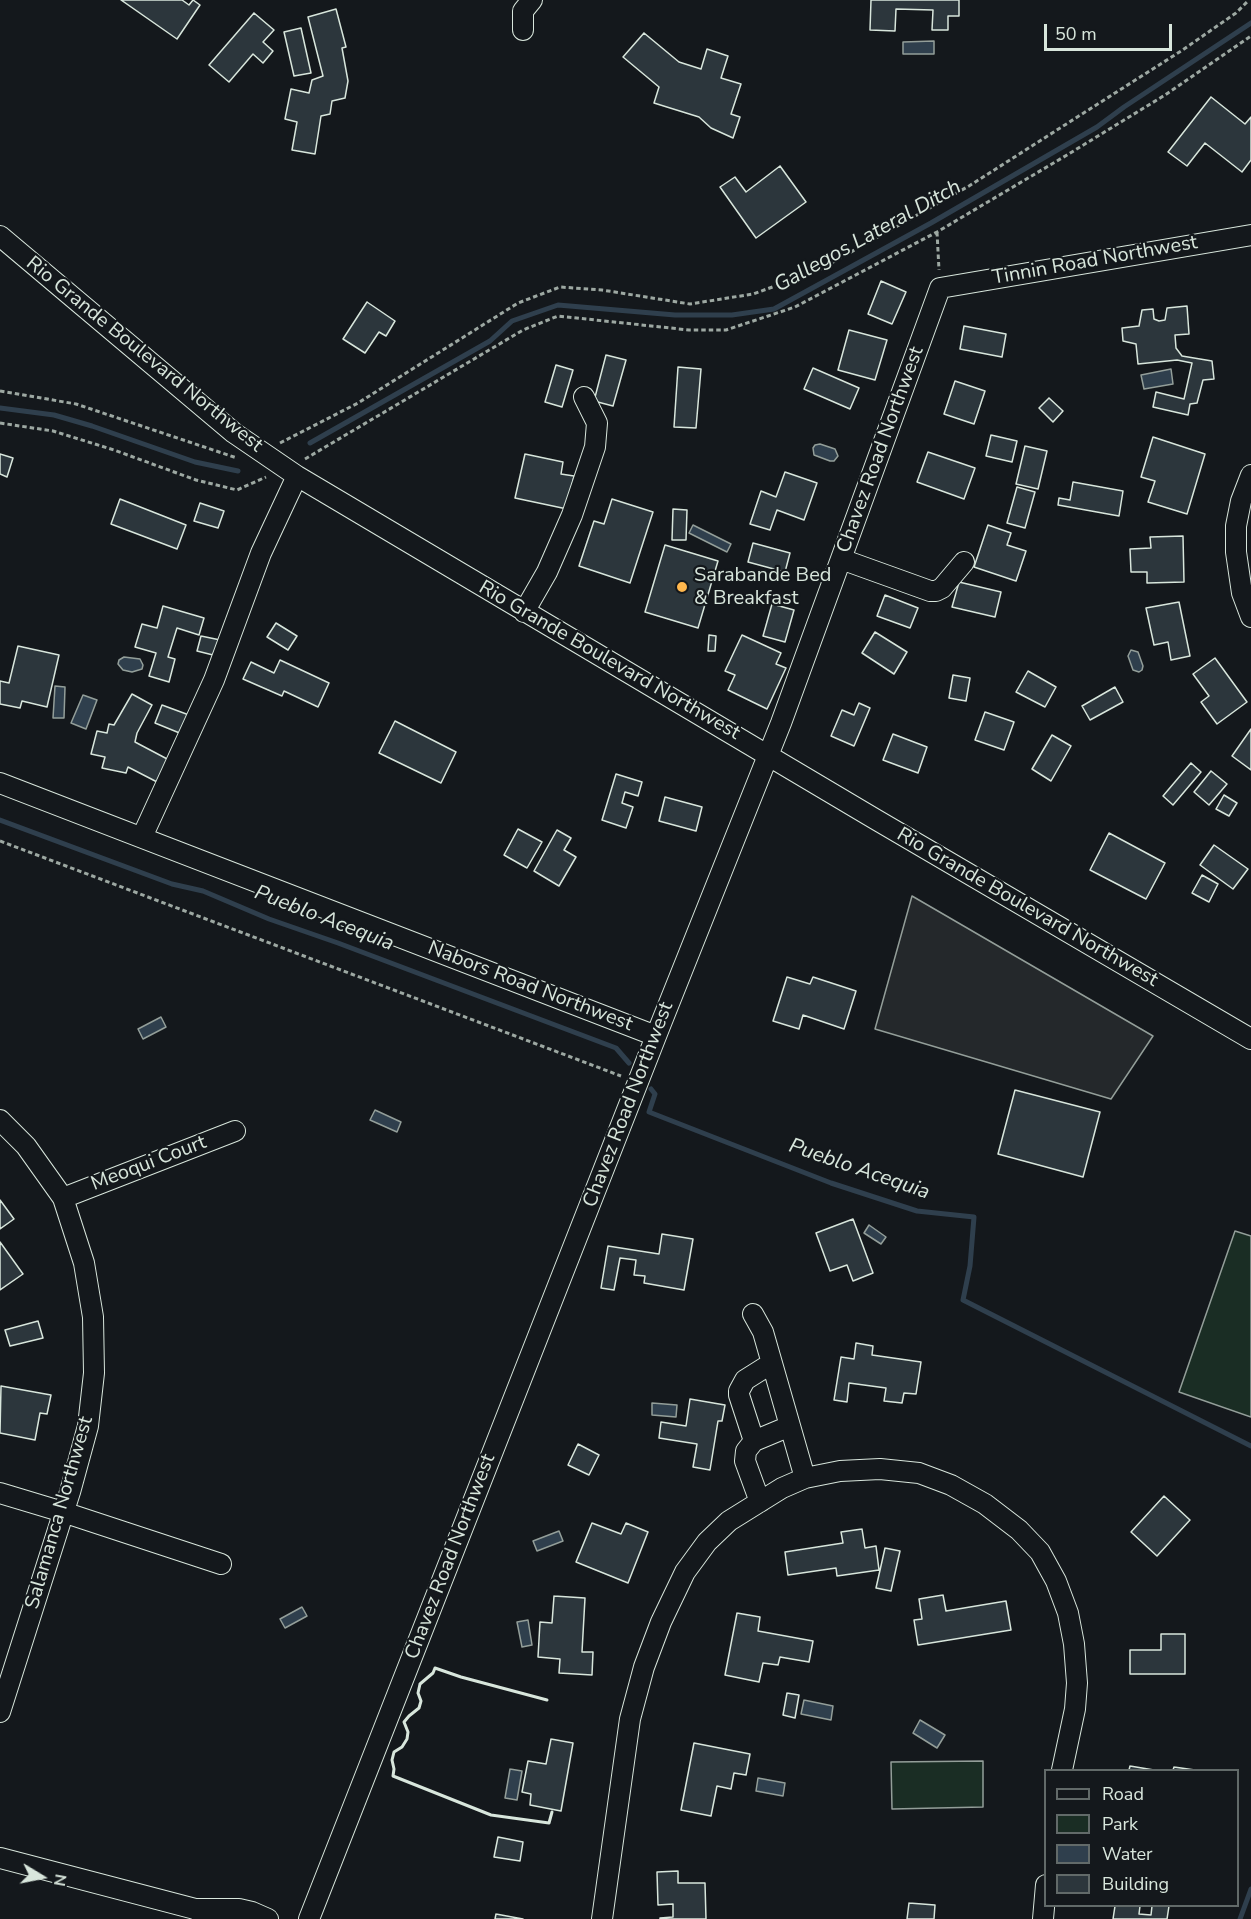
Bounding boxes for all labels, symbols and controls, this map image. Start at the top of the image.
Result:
scale bar [1047,12,1174,50]
text: 50 m [1055,22,1097,46]
water label: Gallegos Lateral Ditch [770,175,966,299]
street label: Tinnin Road Northwest [991,231,1199,291]
street label: Rio Grande Boulevard Northwest [21,252,267,458]
street label: Chavez Road Northwest [832,344,930,556]
place label: Sarabande Bed & Breakfast [694,564,831,611]
street label: Rio Grande Boulevard Northwest [474,576,744,746]
marker: Sarabande Bed & Breakfast [675,580,689,594]
street label: Rio Grande Boulevard Northwest [892,823,1162,993]
water label: Pueblo Acequia [251,881,397,957]
street label: Nabors Road Northwest [424,937,636,1037]
street label: Chavez Road Northwest [579,999,679,1211]
street label: Meoqui Court [88,1131,210,1197]
water label: Pueblo Acequia [785,1134,933,1206]
street label: Salamanca Northwest [21,1414,99,1612]
street label: Chavez Road Northwest [401,1451,501,1663]
legend [1044,1769,1239,1907]
text: Road [1102,1782,1144,1806]
text: Park [1102,1812,1138,1836]
text: Water [1102,1842,1153,1866]
north arrow [12,1847,72,1907]
text: N [48,1872,72,1888]
text: Building [1102,1872,1169,1896]

